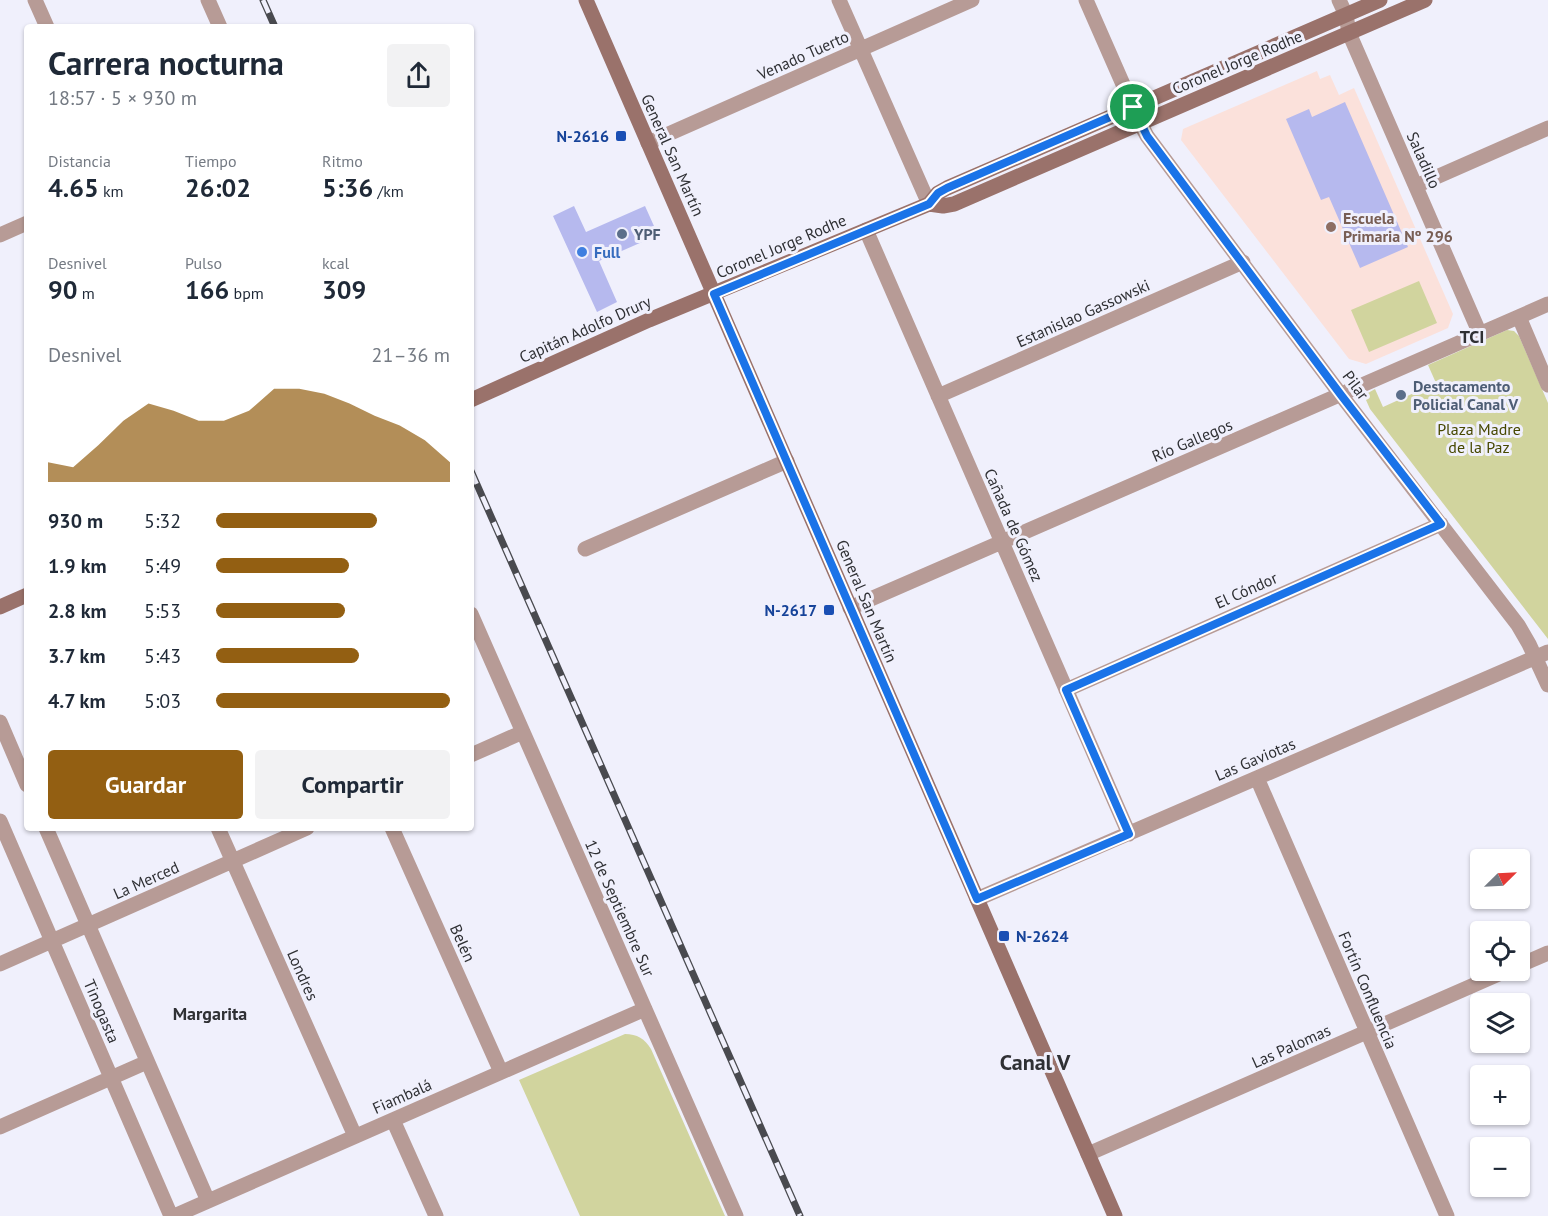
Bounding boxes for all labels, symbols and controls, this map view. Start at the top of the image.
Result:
street label: Venado Tuerto [753,26,852,84]
street label: Coronel Jorge Rodhe [1169,26,1305,98]
text: Carrera nocturna [48,41,284,84]
button: share [387,44,450,107]
pin [1107,81,1158,132]
text: 18:57 · 5 × 930 m [48,85,197,111]
icon: arrive [1116,90,1149,123]
street label: General San Martín [637,91,709,219]
place label: N-2616 [556,126,609,146]
marker: N-2616 [614,129,628,143]
street label: Saladillo [1403,129,1445,191]
text: Distancia [48,151,111,171]
text: Tiempo [185,151,237,171]
text: Ritmo [322,151,363,171]
text: 4.65 [48,171,99,204]
text: 26:02 [185,171,251,204]
text: 5:36 [322,171,373,204]
text: km [99,181,124,201]
text: /km [373,181,404,201]
place label: Escuela Primaria Nº 296 [1343,208,1453,246]
street label: Coronel Jorge Rodhe [713,210,849,282]
marker: Escuela Primaria Nº 296 [1324,220,1338,234]
place label: YPF [633,224,661,244]
marker: YPF [615,227,629,241]
place label: Full [594,242,620,262]
marker: Full [575,245,589,259]
text: Desnivel [48,253,107,273]
text: Pulso [185,253,222,273]
text: kcal [322,253,349,273]
text: 90 [48,273,77,306]
text: 166 [185,273,229,306]
text: 309 [322,273,366,306]
street label: Estanislao Gassowski [1013,275,1153,351]
text: m [77,283,95,303]
text: bpm [229,283,264,303]
street label: Capitán Adolfo Drury [516,291,654,367]
district label: TCI [1460,325,1484,348]
text: Desnivel [48,342,121,368]
text: 21–36 m [372,342,450,368]
street label: Pilar [1339,366,1374,404]
place label: Destacamento Policial Canal V [1413,376,1519,414]
marker: Destacamento Policial Canal V [1394,388,1408,402]
street label: Río Gallegos [1149,414,1235,466]
park label: Plaza Madre de la Paz [1437,419,1521,457]
street label: Cañada de Gómez [980,465,1048,585]
text: 930 m [48,508,103,534]
text: 5:32 [144,508,181,534]
street label: General San Martín [832,537,902,665]
text: 1.9 km [48,553,107,579]
text: 5:49 [144,553,181,579]
street label: El Cóndor [1212,567,1281,613]
text: 2.8 km [48,598,107,624]
text: 5:53 [144,598,181,624]
place label: N-2617 [764,600,817,620]
marker: N-2617 [822,603,836,617]
text: 3.7 km [48,643,106,669]
text: 5:43 [144,643,181,669]
text: 4.7 km [48,688,106,714]
text: 5:03 [144,688,181,714]
street label: Las Gaviotas [1212,733,1298,785]
button: Guardar [48,750,243,819]
button: Compartir [255,750,450,819]
street label: 12 de Septiembre Sur [581,836,659,980]
north arrow [1470,849,1530,909]
map controls [1470,849,1530,1197]
street label: La Merced [110,857,182,903]
street label: Belén [446,921,480,965]
button: locate [1470,921,1530,981]
place label: N-2624 [1016,926,1069,946]
street label: Fortín Confluencia [1334,928,1402,1052]
marker: N-2624 [997,929,1011,943]
street label: Londres [283,946,323,1004]
street label: Tinogasta [80,976,124,1046]
button: layers [1470,993,1530,1053]
district label: Margarita [173,1002,247,1025]
street label: Las Palomas [1248,1020,1334,1072]
district label: Canal V [1000,1048,1071,1076]
button: + [1470,1065,1530,1125]
street label: Fiambalá [369,1074,435,1118]
button: − [1470,1137,1530,1197]

